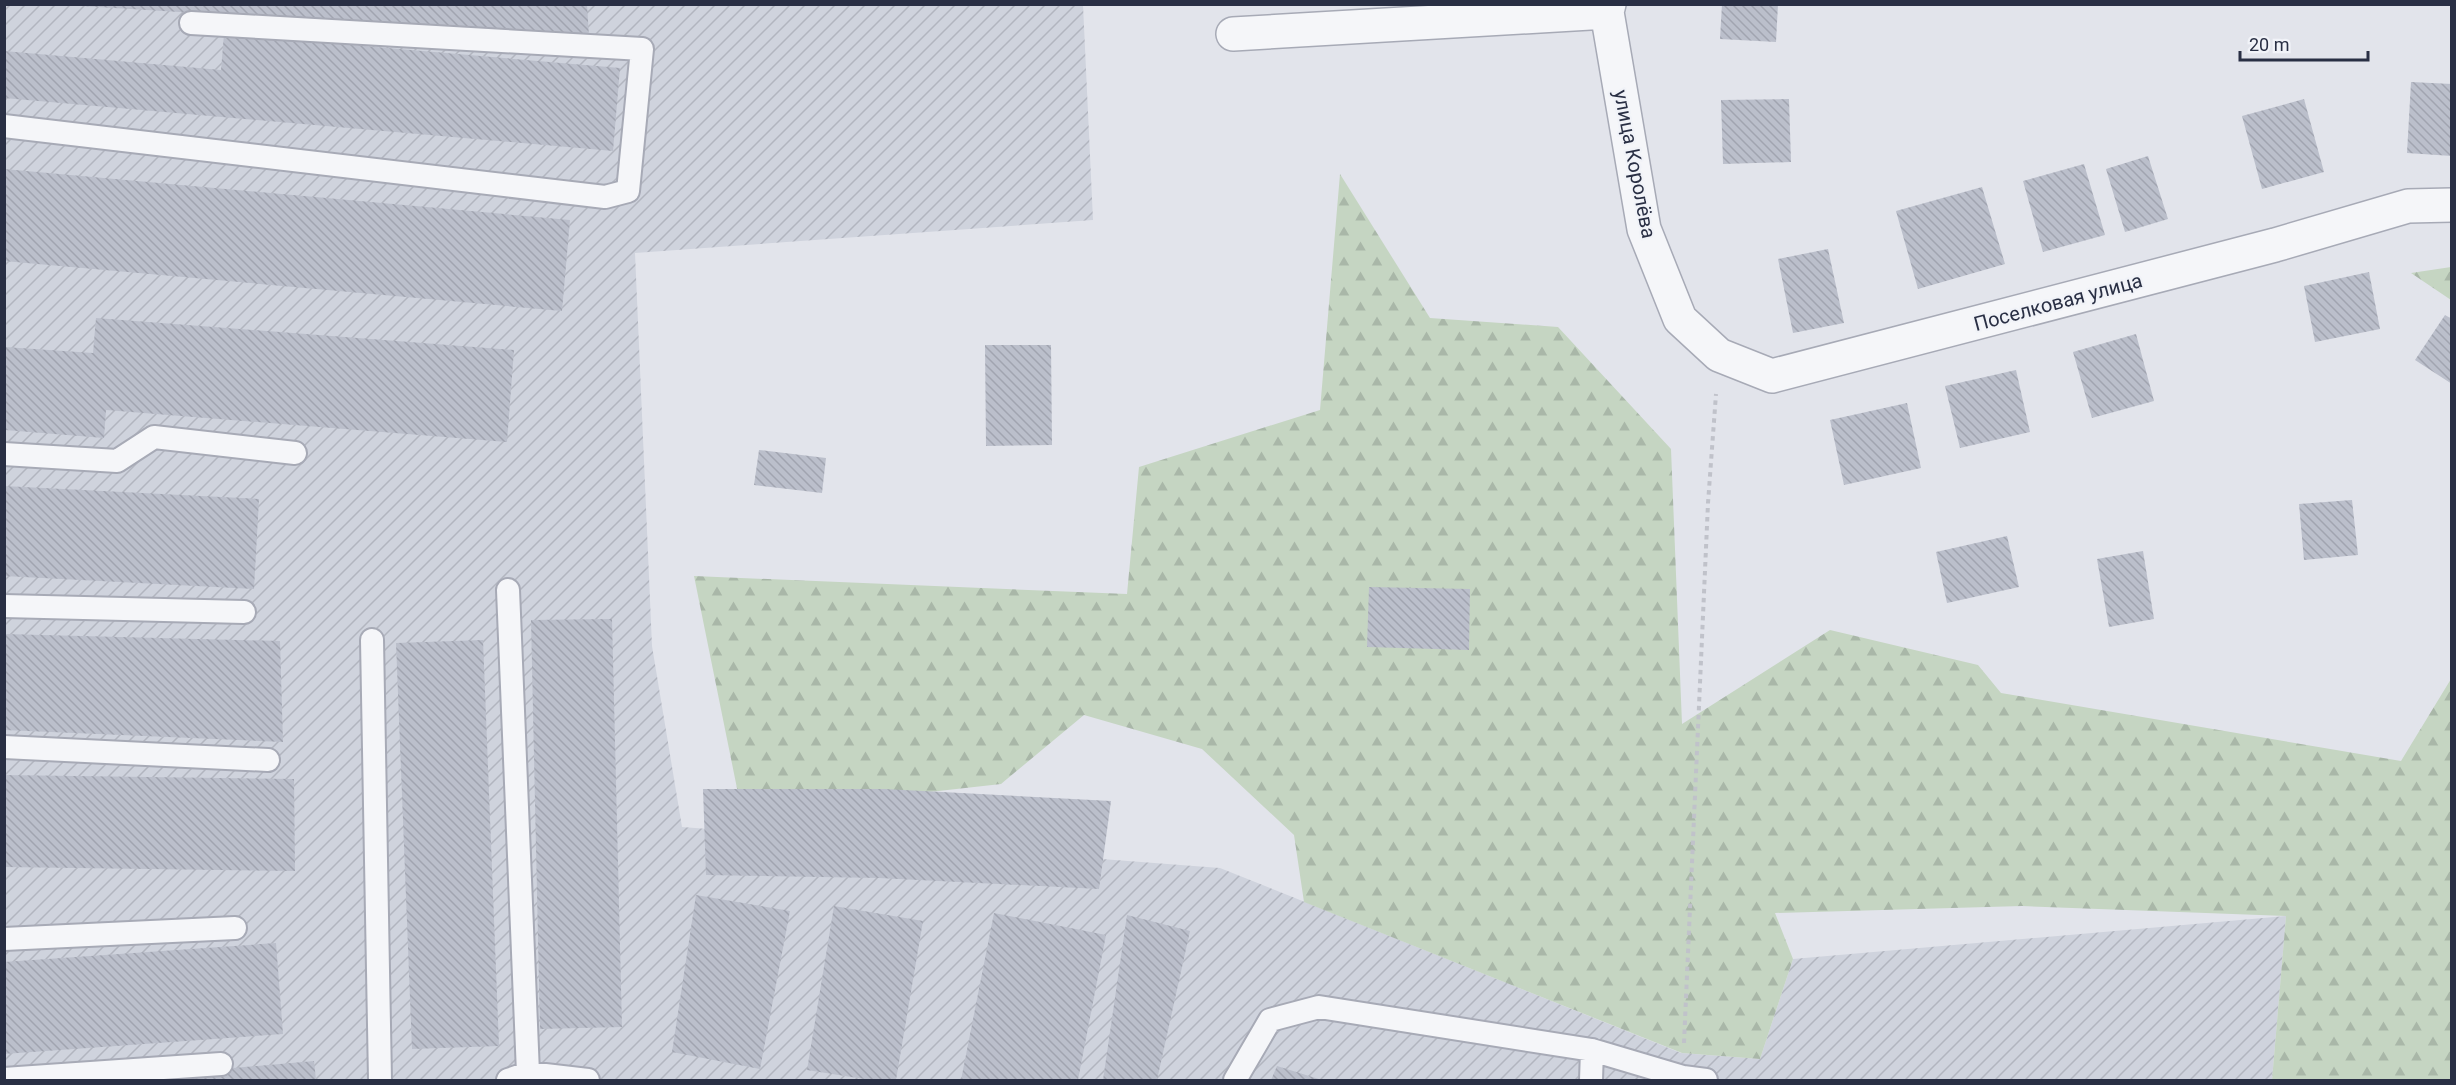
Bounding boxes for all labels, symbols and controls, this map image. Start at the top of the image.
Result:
scale bar [2240,24,2368,62]
text: 20 m [2249,34,2289,55]
street label: улица Королёва [1609,88,1661,240]
street label: Поселковая улица [1971,268,2145,336]

